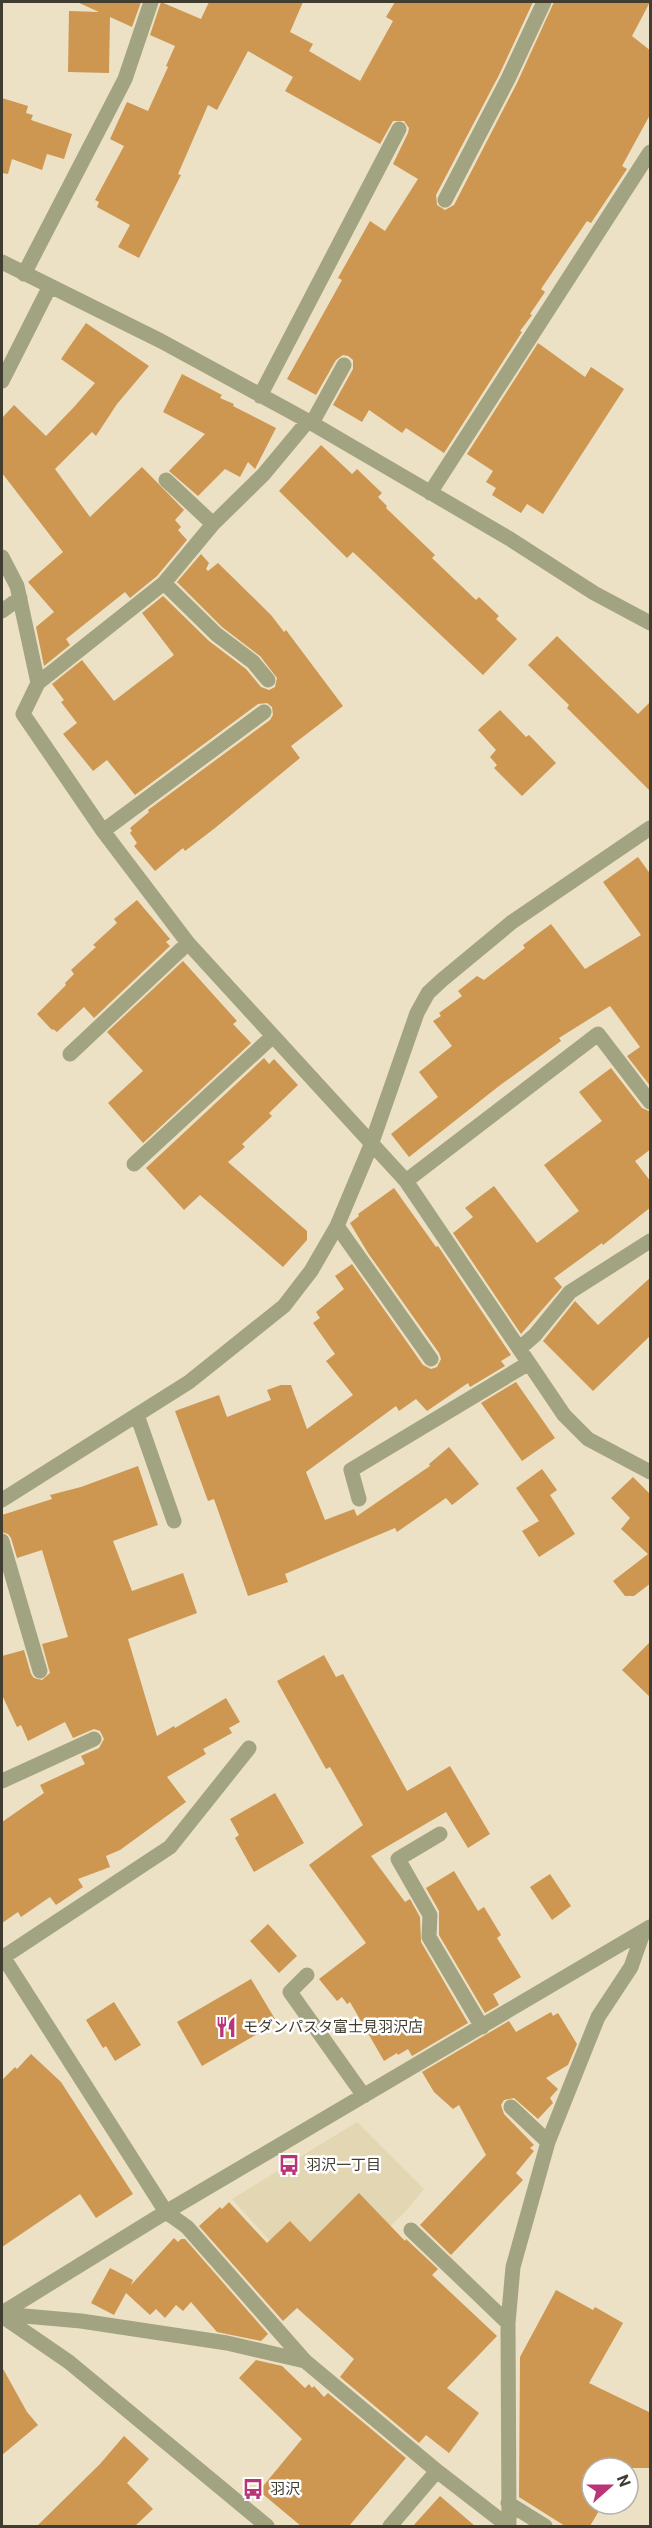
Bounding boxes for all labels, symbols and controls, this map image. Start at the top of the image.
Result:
restaurant icon: モダンパスタ富士見羽沢店 [214,2015,238,2039]
place label: モダンパスタ富士見羽沢店 [243,2018,423,2036]
bus stop icon: 羽沢一丁目 [277,2153,301,2177]
place label: 羽沢一丁目 [306,2156,381,2174]
north arrow [580,2456,640,2516]
text: N [613,2472,634,2489]
bus stop icon: 羽沢 [241,2477,265,2501]
place label: 羽沢 [270,2480,300,2498]

